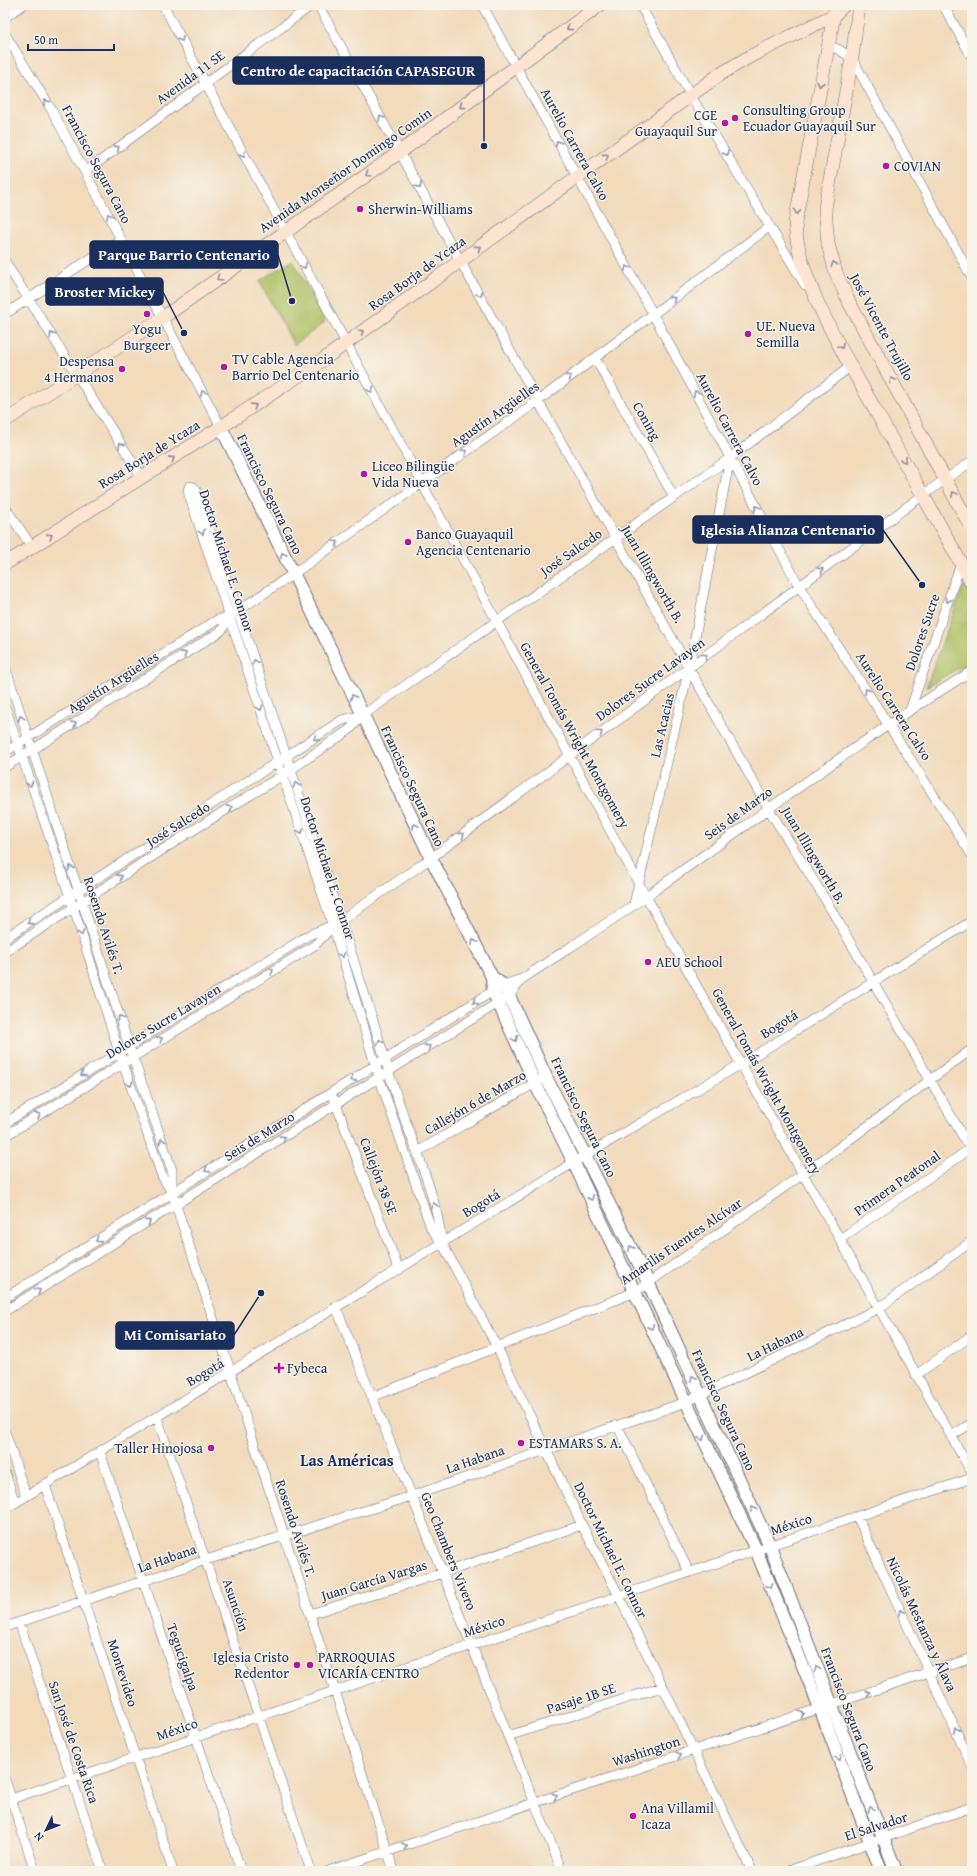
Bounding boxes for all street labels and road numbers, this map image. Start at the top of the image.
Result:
street label: Avenida 11 SE [152,45,228,109]
street label: Aurelio Carrera Calvo [536,84,614,204]
street label: Francisco Segura Cano [57,101,137,227]
street label: Avenida Monseñor Domingo Comin [255,103,435,237]
street label: Rosa Borja de Ycaza [364,231,470,315]
street label: José Vicente Trujillo [844,268,919,384]
street label: Aurelio Carrera Calvo [692,369,768,489]
street label: Agustín Argüelles [447,376,543,452]
street label: Coning [628,398,666,444]
street label: Rosa Borja de Ycaza [95,415,204,493]
street label: Francisco Segura Cano [232,430,308,558]
street label: Doctor Michael E. Connor [194,487,260,635]
street label: Juan Illingworth B. [616,519,689,627]
street label: José Salcedo [534,523,606,582]
street label: Dolores Sucre [899,590,945,673]
street label: Dolores Sucre Lavayen [591,632,709,726]
street label: General Tomás Wright Montgomery [515,638,635,832]
street label: Agustín Argüelles [64,646,162,718]
street label: Aurelio Carrera Calvo [851,648,937,764]
street label: Las Acacias [645,691,679,759]
street label: Francisco Segura Cano [376,722,450,850]
street label: Seis de Marzo [700,781,776,845]
street label: Doctor Michael E. Connor [295,794,361,942]
street label: José Salcedo [141,797,214,852]
street label: Juan Illingworth B. [776,801,851,907]
street label: Rosendo Avilés T. [79,874,129,976]
street label: Dolores Sucre Lavayen [102,979,224,1063]
street label: General Tomás Wright Montgomery [707,984,827,1178]
street label: Bogotá [756,1005,802,1043]
street label: Francisco Segura Cano [546,1053,622,1181]
street label: Callejón 6 de Marzo [420,1065,530,1139]
street label: Seis de Marzo [220,1106,298,1166]
street label: Callejón 38 SE [355,1135,403,1217]
street label: Primera Peatonal [850,1146,944,1220]
street label: Bogotá [458,1184,504,1222]
street label: Amarilis Fuentes Alcívar [616,1192,746,1289]
street label: La Habana [743,1322,807,1366]
street label: Francisco Segura Cano [687,1346,761,1474]
street label: Bogotá [182,1353,228,1391]
street label: La Habana [443,1440,507,1478]
street label: Rosendo Avilés T. [271,1477,321,1579]
street label: Doctor Michael E. Connor [569,1479,653,1622]
street label: Geo Chambers Vivero [416,1489,482,1613]
street label: México [768,1508,814,1540]
street label: La Habana [135,1539,199,1577]
street label: Nicolás Mestanza y Álava [882,1553,962,1695]
street label: Juan García Vargas [317,1554,429,1606]
street label: Asunción [218,1576,254,1634]
street label: México [461,1610,507,1642]
street label: Tegucigalpa [162,1621,204,1694]
street label: Montevideo [103,1637,143,1709]
street label: Francisco Segura Cano [816,1644,882,1774]
street label: Pasaje 1B SE [544,1677,618,1719]
street label: San José de Costa Rica [44,1678,104,1806]
street label: México [154,1713,200,1745]
street label: Washington [610,1731,683,1771]
street label: El Salvador [842,1806,910,1846]

